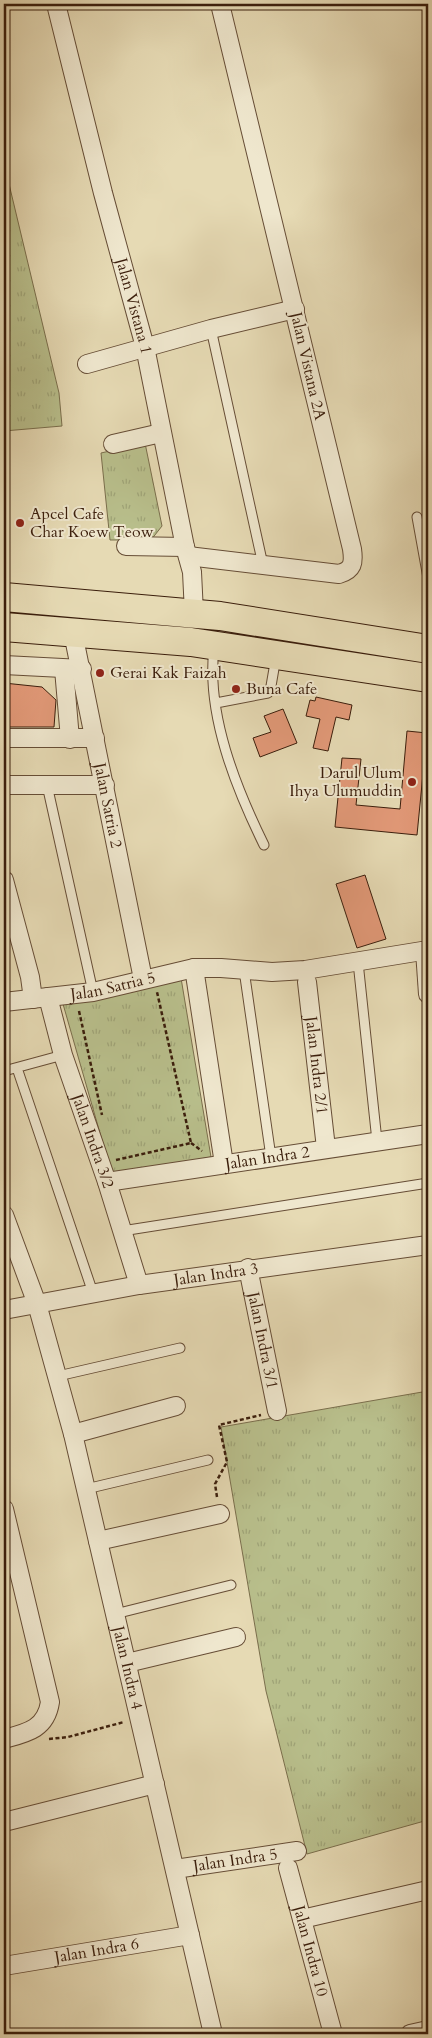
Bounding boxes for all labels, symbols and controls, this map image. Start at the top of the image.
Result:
street label: Jalan Vistana 1 [110,254,157,356]
street label: Jalan Vistana 2A [284,308,331,423]
place label: Apcel Cafe Char Koew Teow [30,503,154,543]
marker: Apcel Cafe Char Koew Teow [14,517,26,529]
place label: Gerai Kak Faizah [110,662,227,684]
marker: Gerai Kak Faizah [94,667,106,679]
place label: Buna Cafe [246,678,317,700]
marker: Buna Cafe [230,683,242,695]
street label: Jalan Satria 2 [88,759,127,850]
place label: Darul Ulum Ihya Ulumuddin [289,762,402,802]
marker: Darul Ulum Ihya Ulumuddin [406,776,418,788]
street label: Jalan Satria 5 [67,967,158,1006]
street label: Jalan Indra 2/1 [300,1013,333,1116]
street label: Jalan Indra 3/2 [66,1089,119,1191]
street label: Jalan Indra 2 [222,1141,311,1176]
street label: Jalan Indra 3 [170,1258,260,1291]
street label: Jalan Indra 3/1 [242,1288,283,1391]
street label: Jalan Indra 4 [107,1622,148,1712]
street label: Jalan Indra 5 [190,1843,279,1877]
street label: Jalan Indra 10 [287,1901,333,1999]
street label: Jalan Indra 6 [51,1933,140,1969]

